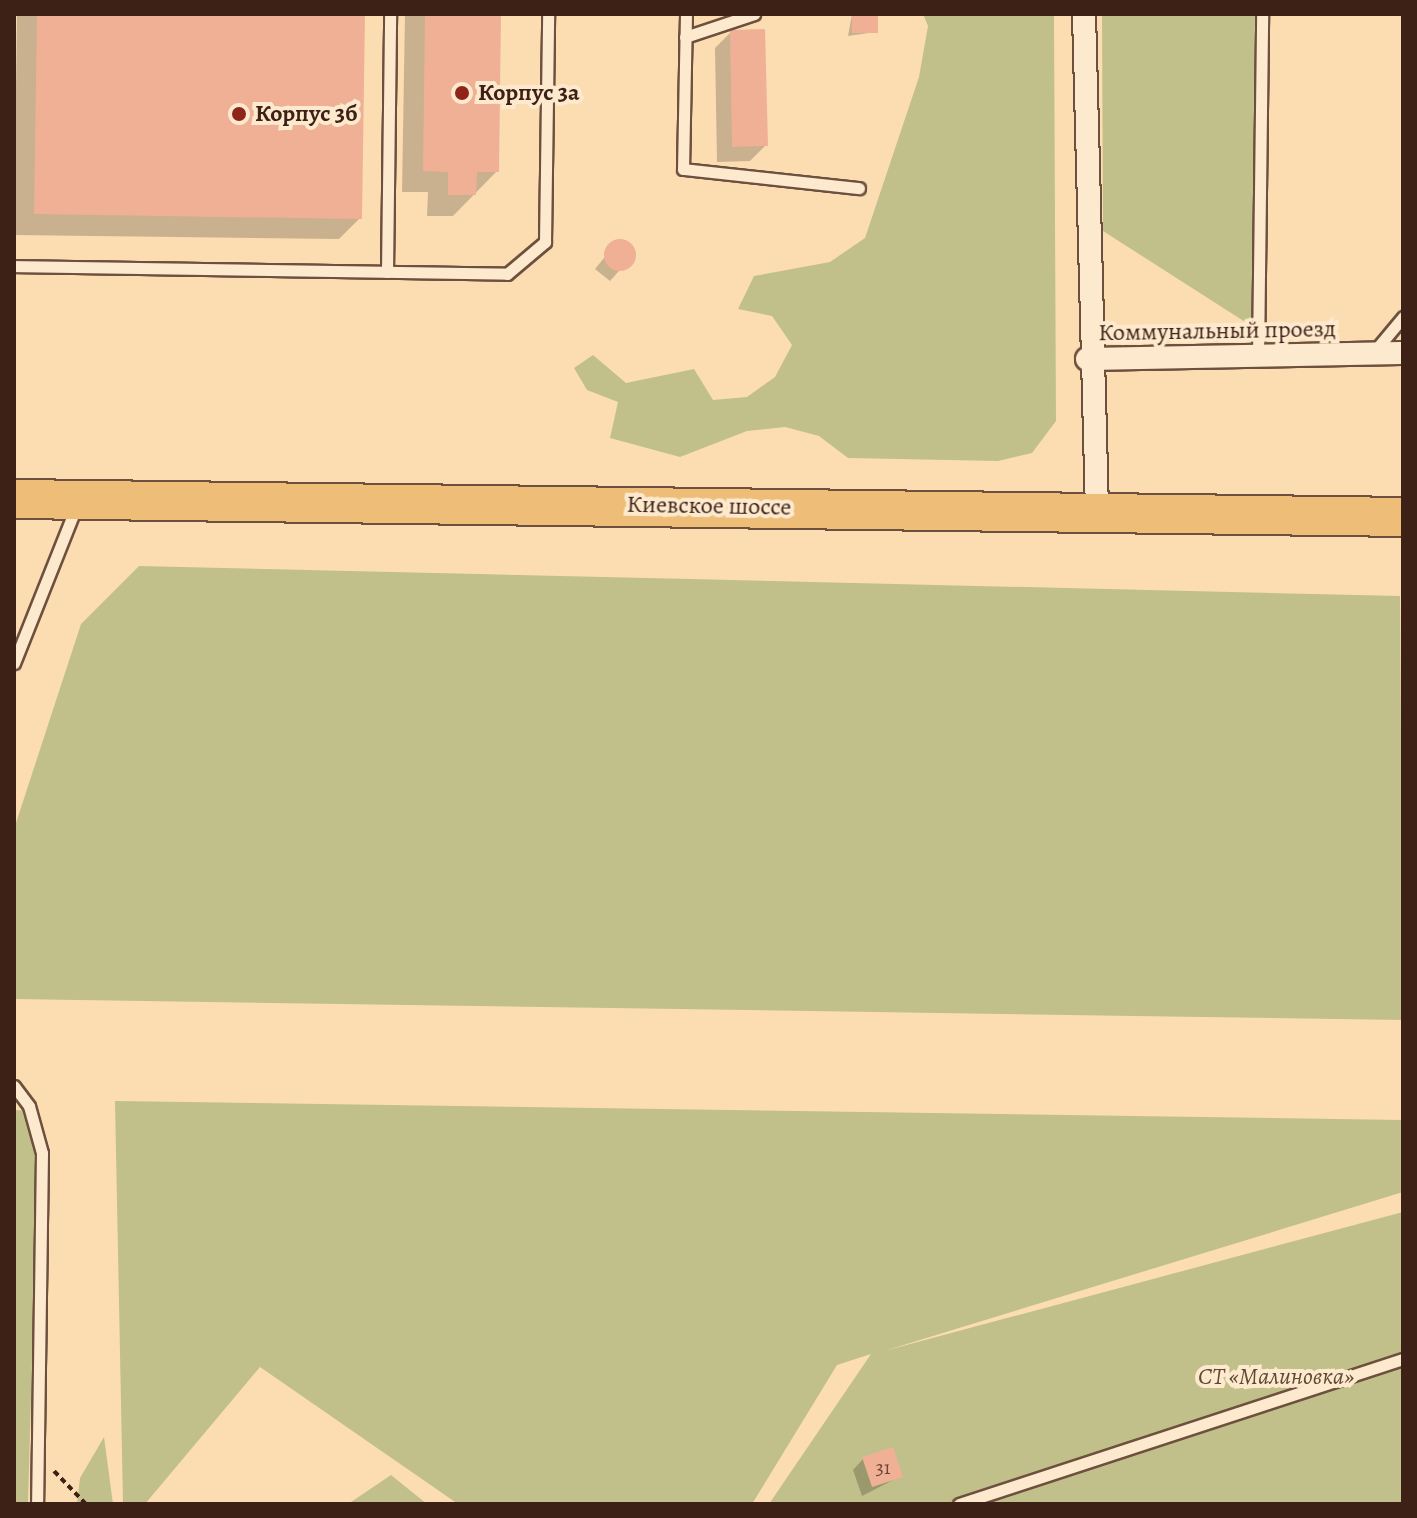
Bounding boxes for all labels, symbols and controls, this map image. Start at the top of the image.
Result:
place label: Корпус 3a [478,79,580,107]
marker: Корпус 3a [453,84,471,102]
place label: Корпус 3б [255,100,358,128]
marker: Корпус 3б [230,105,248,123]
street label: Коммунальный проезд [1098,315,1336,347]
street label: Киевское шоссе [626,490,792,522]
park label: СТ «Малиновка» [1198,1363,1354,1391]
house number: 31 [875,1455,891,1479]

